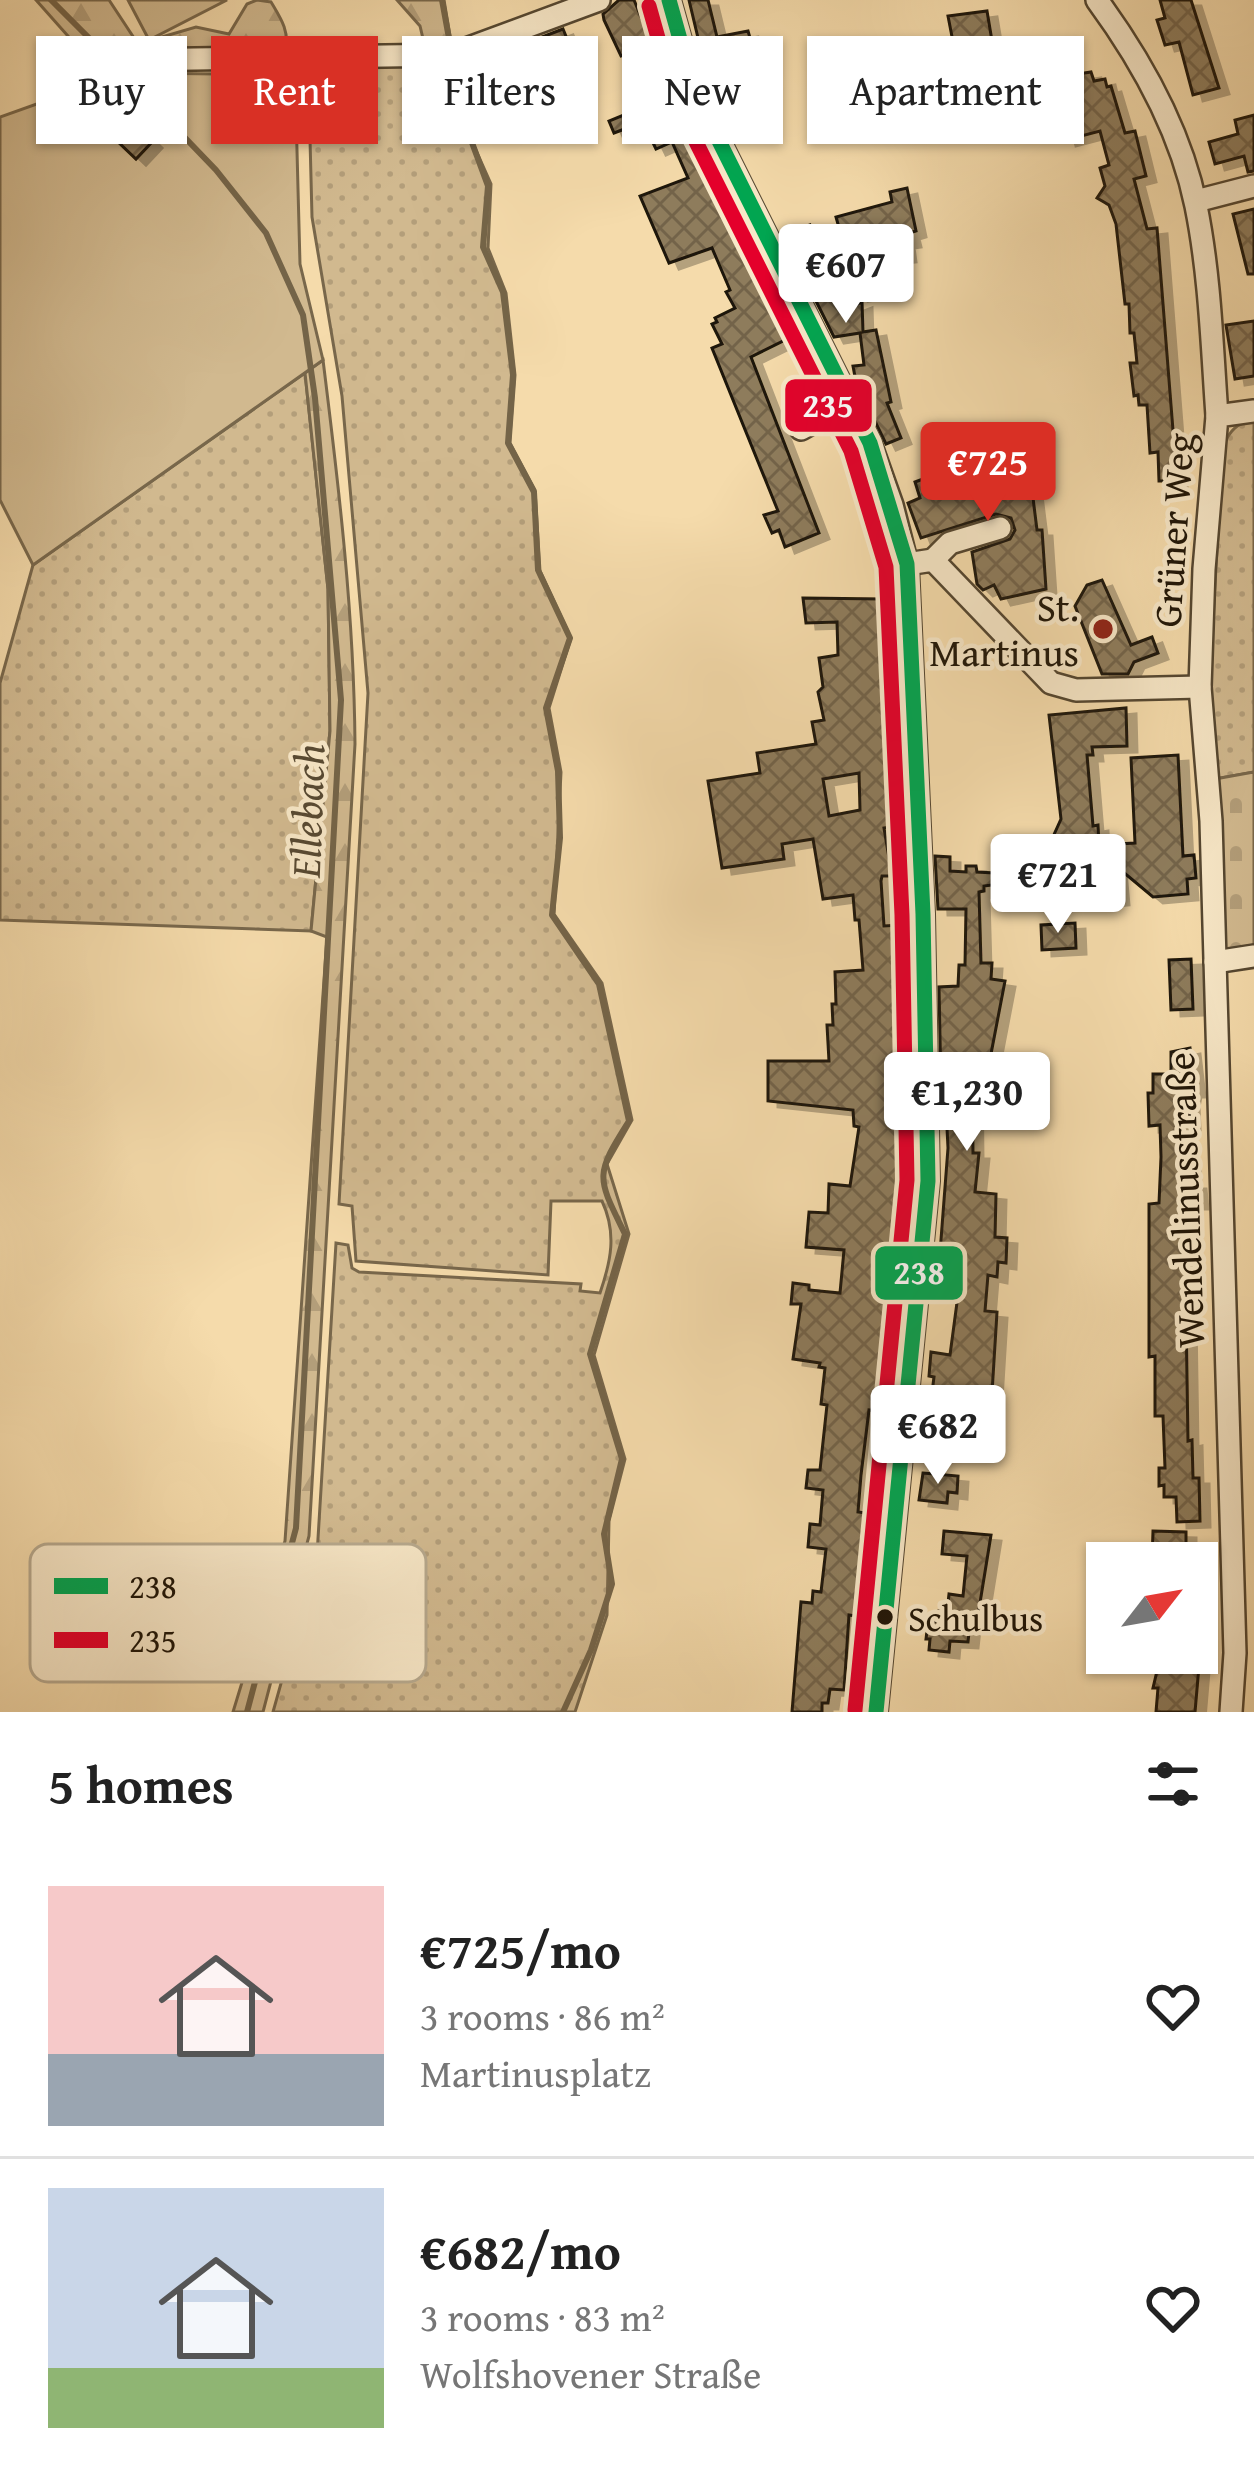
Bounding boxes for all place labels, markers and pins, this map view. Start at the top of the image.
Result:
pin: €607 [775,224,917,326]
pin: €725 [917,422,1059,524]
place label: St. Martinus [929,578,1079,680]
marker: St. Martinus [1090,616,1116,642]
pin: €721 [987,834,1129,936]
pin: €1,230 [869,1052,1065,1154]
pin: €682 [867,1385,1009,1487]
place label: Schulbus [908,1591,1043,1644]
marker: Schulbus [874,1606,896,1628]

